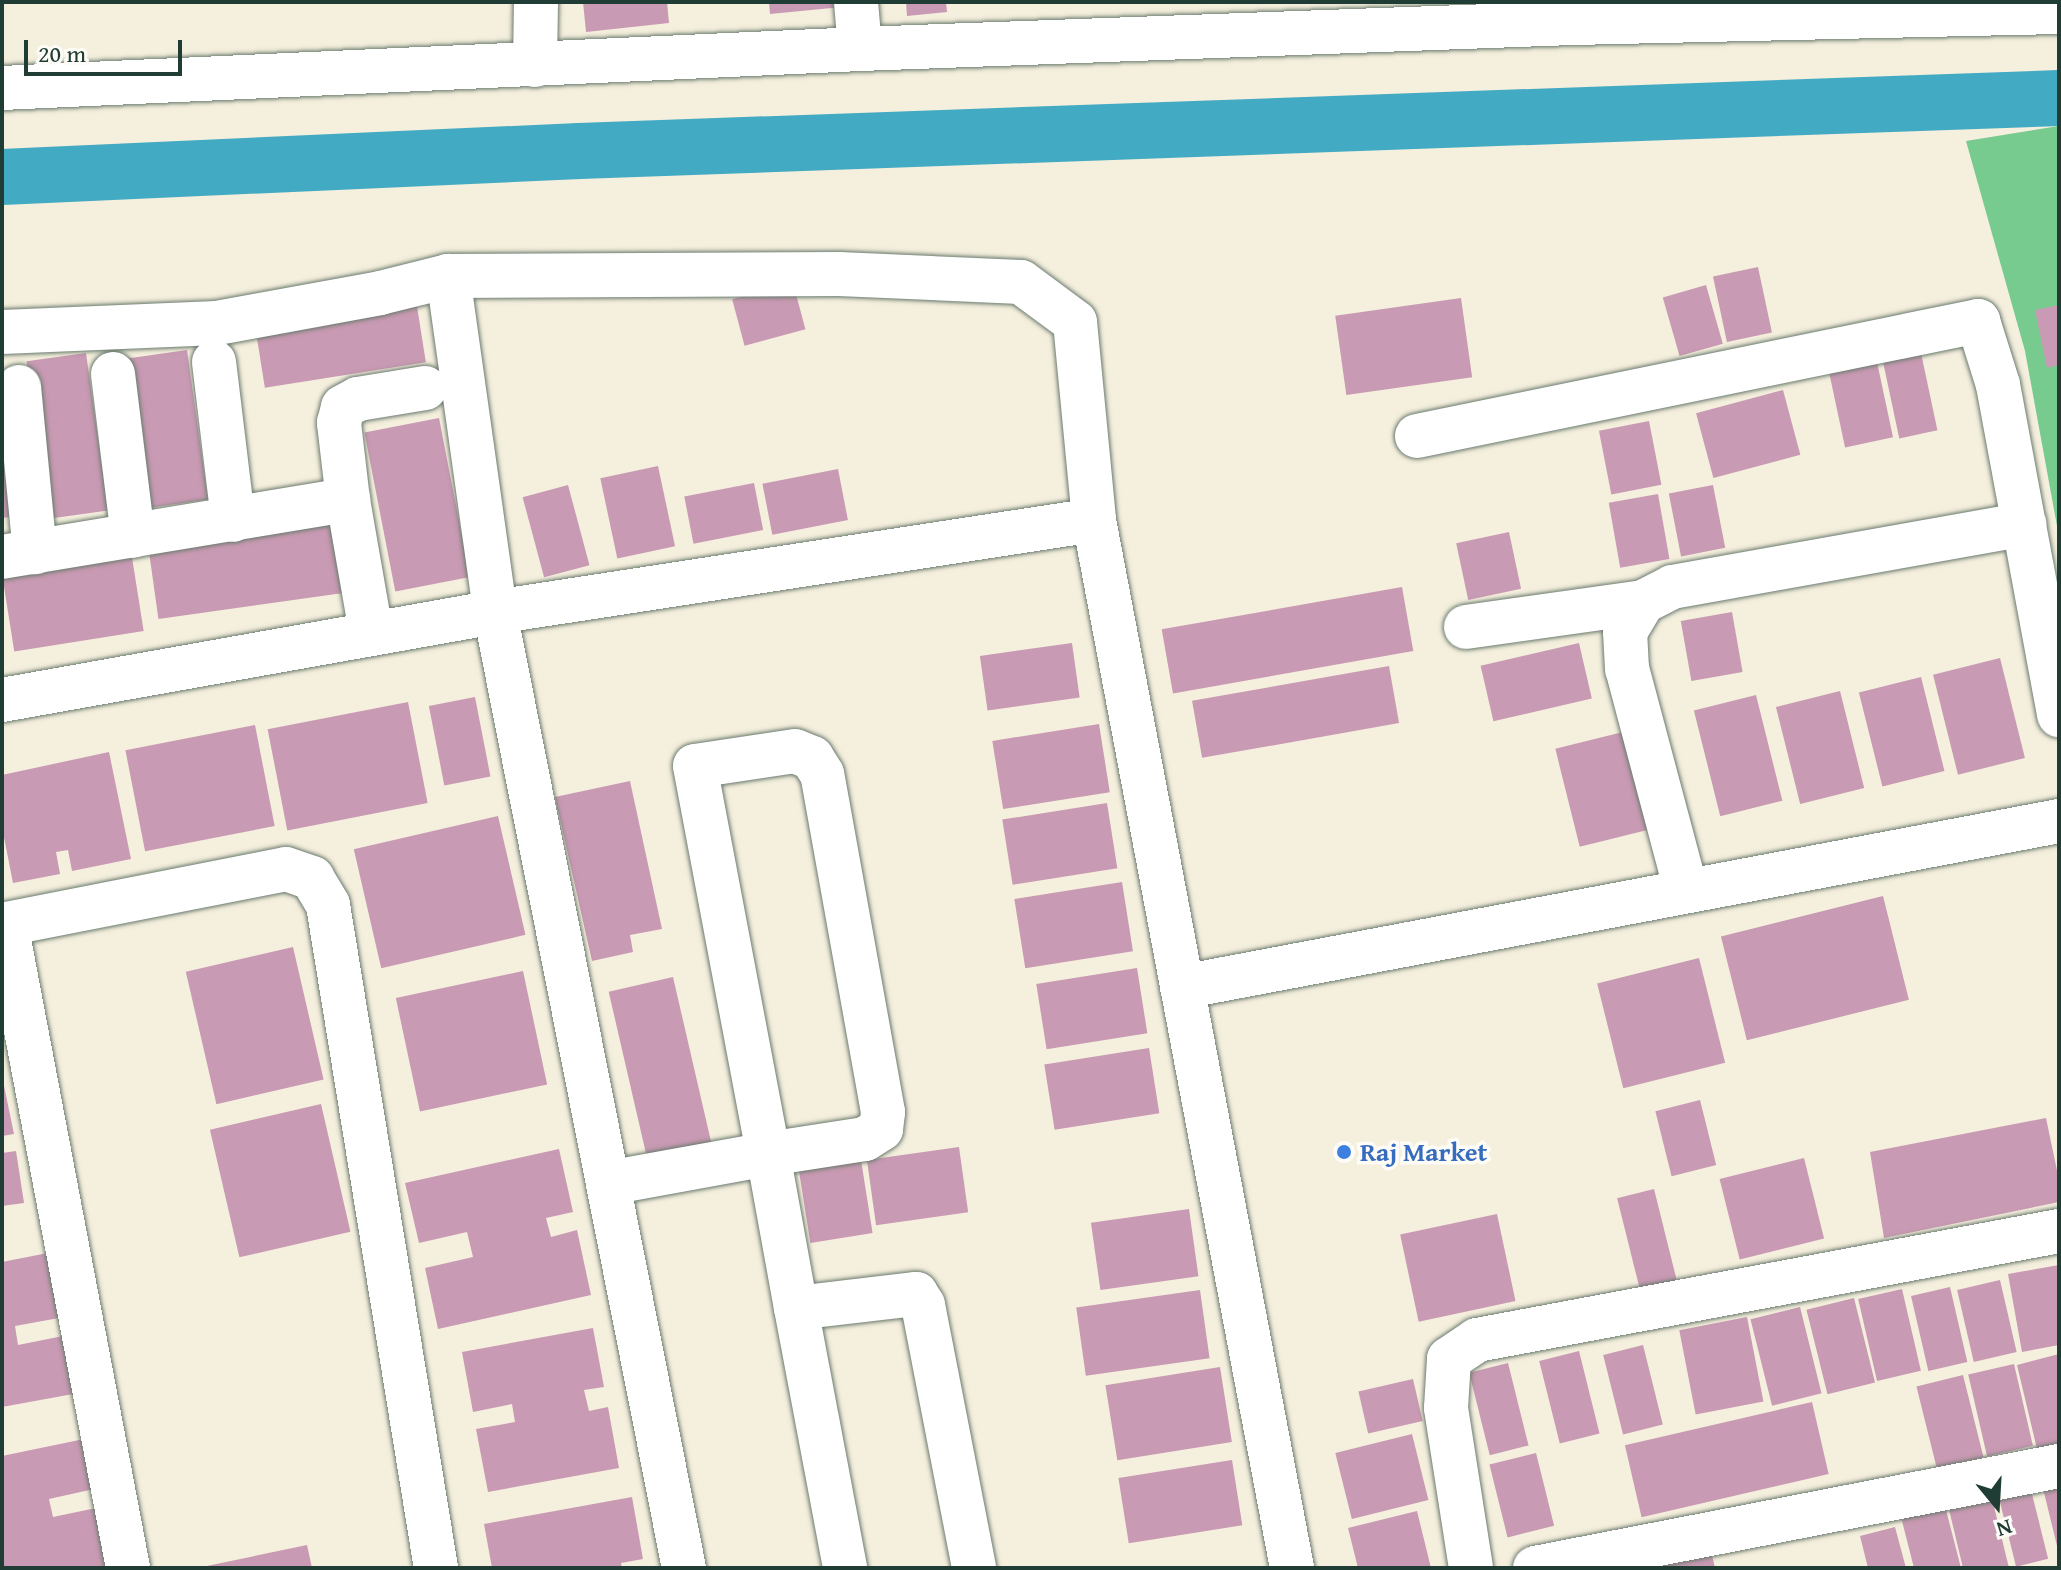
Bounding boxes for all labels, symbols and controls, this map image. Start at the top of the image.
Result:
scale bar [28,24,186,74]
text: 20 m [38,36,86,71]
place label: Raj Market [1360,1136,1487,1168]
marker: Raj Market [1335,1143,1353,1161]
north arrow [1957,1466,2037,1546]
text: N [1992,1511,2016,1546]

